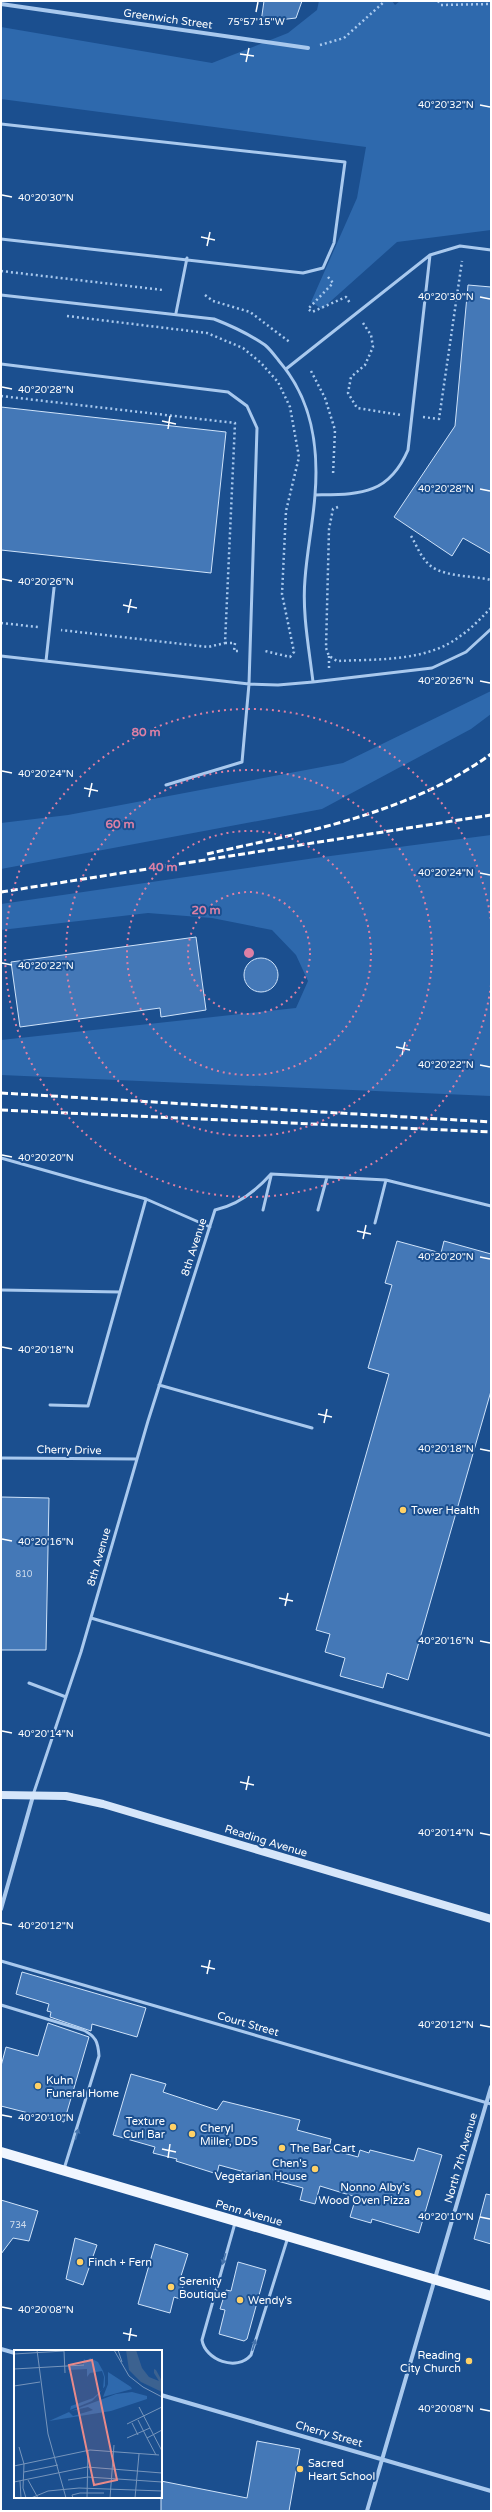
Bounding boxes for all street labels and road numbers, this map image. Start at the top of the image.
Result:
street label: Greenwich Street [123,6,213,32]
street label: 8th Avenue [179,1216,209,1278]
street label: Cherry Drive [36,1443,102,1457]
street label: 8th Avenue [84,1526,114,1588]
street label: Reading Avenue [223,1822,309,1860]
street label: Court Street [216,2009,280,2039]
street label: North 7th Avenue [442,2111,480,2205]
street label: Penn Avenue [214,2197,284,2229]
street label: Cherry Street [294,2418,364,2450]

